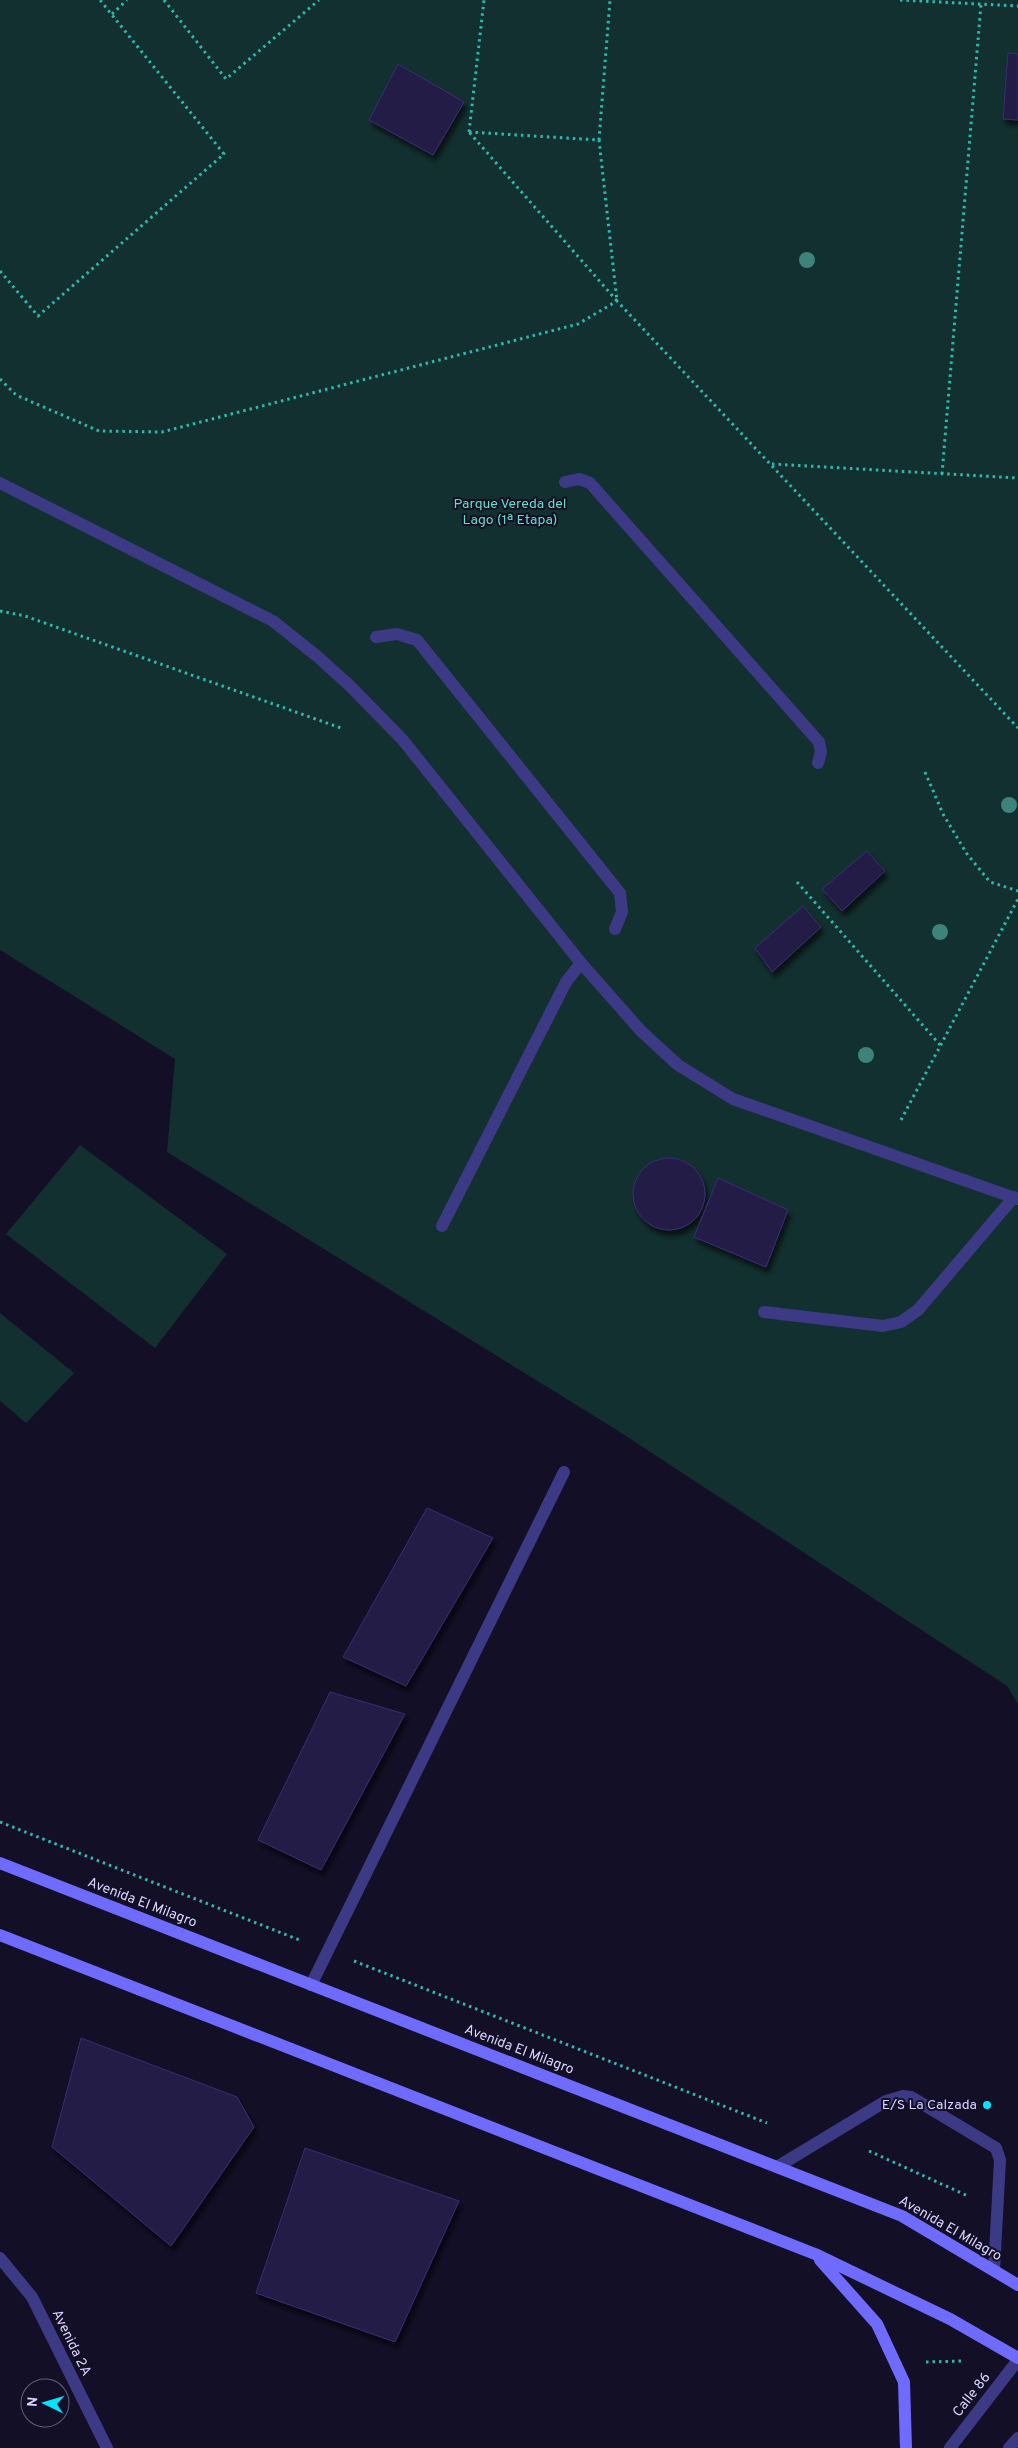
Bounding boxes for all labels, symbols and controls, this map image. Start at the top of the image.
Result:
park label: Parque Vereda del Lago (1ª Etapa) [453,496,567,529]
street label: Avenida El Milagro [85,1874,199,1932]
street label: Avenida El Milagro [462,2021,576,2079]
place label: E/S La Calzada [882,2097,977,2114]
marker: E/S La Calzada [981,2099,993,2111]
street label: Avenida El Milagro [896,2193,1005,2265]
street label: Avenida 2A [48,2307,94,2379]
street label: Calle 86 [949,2369,995,2421]
north arrow [20,2378,70,2428]
text: N [25,2396,42,2408]

